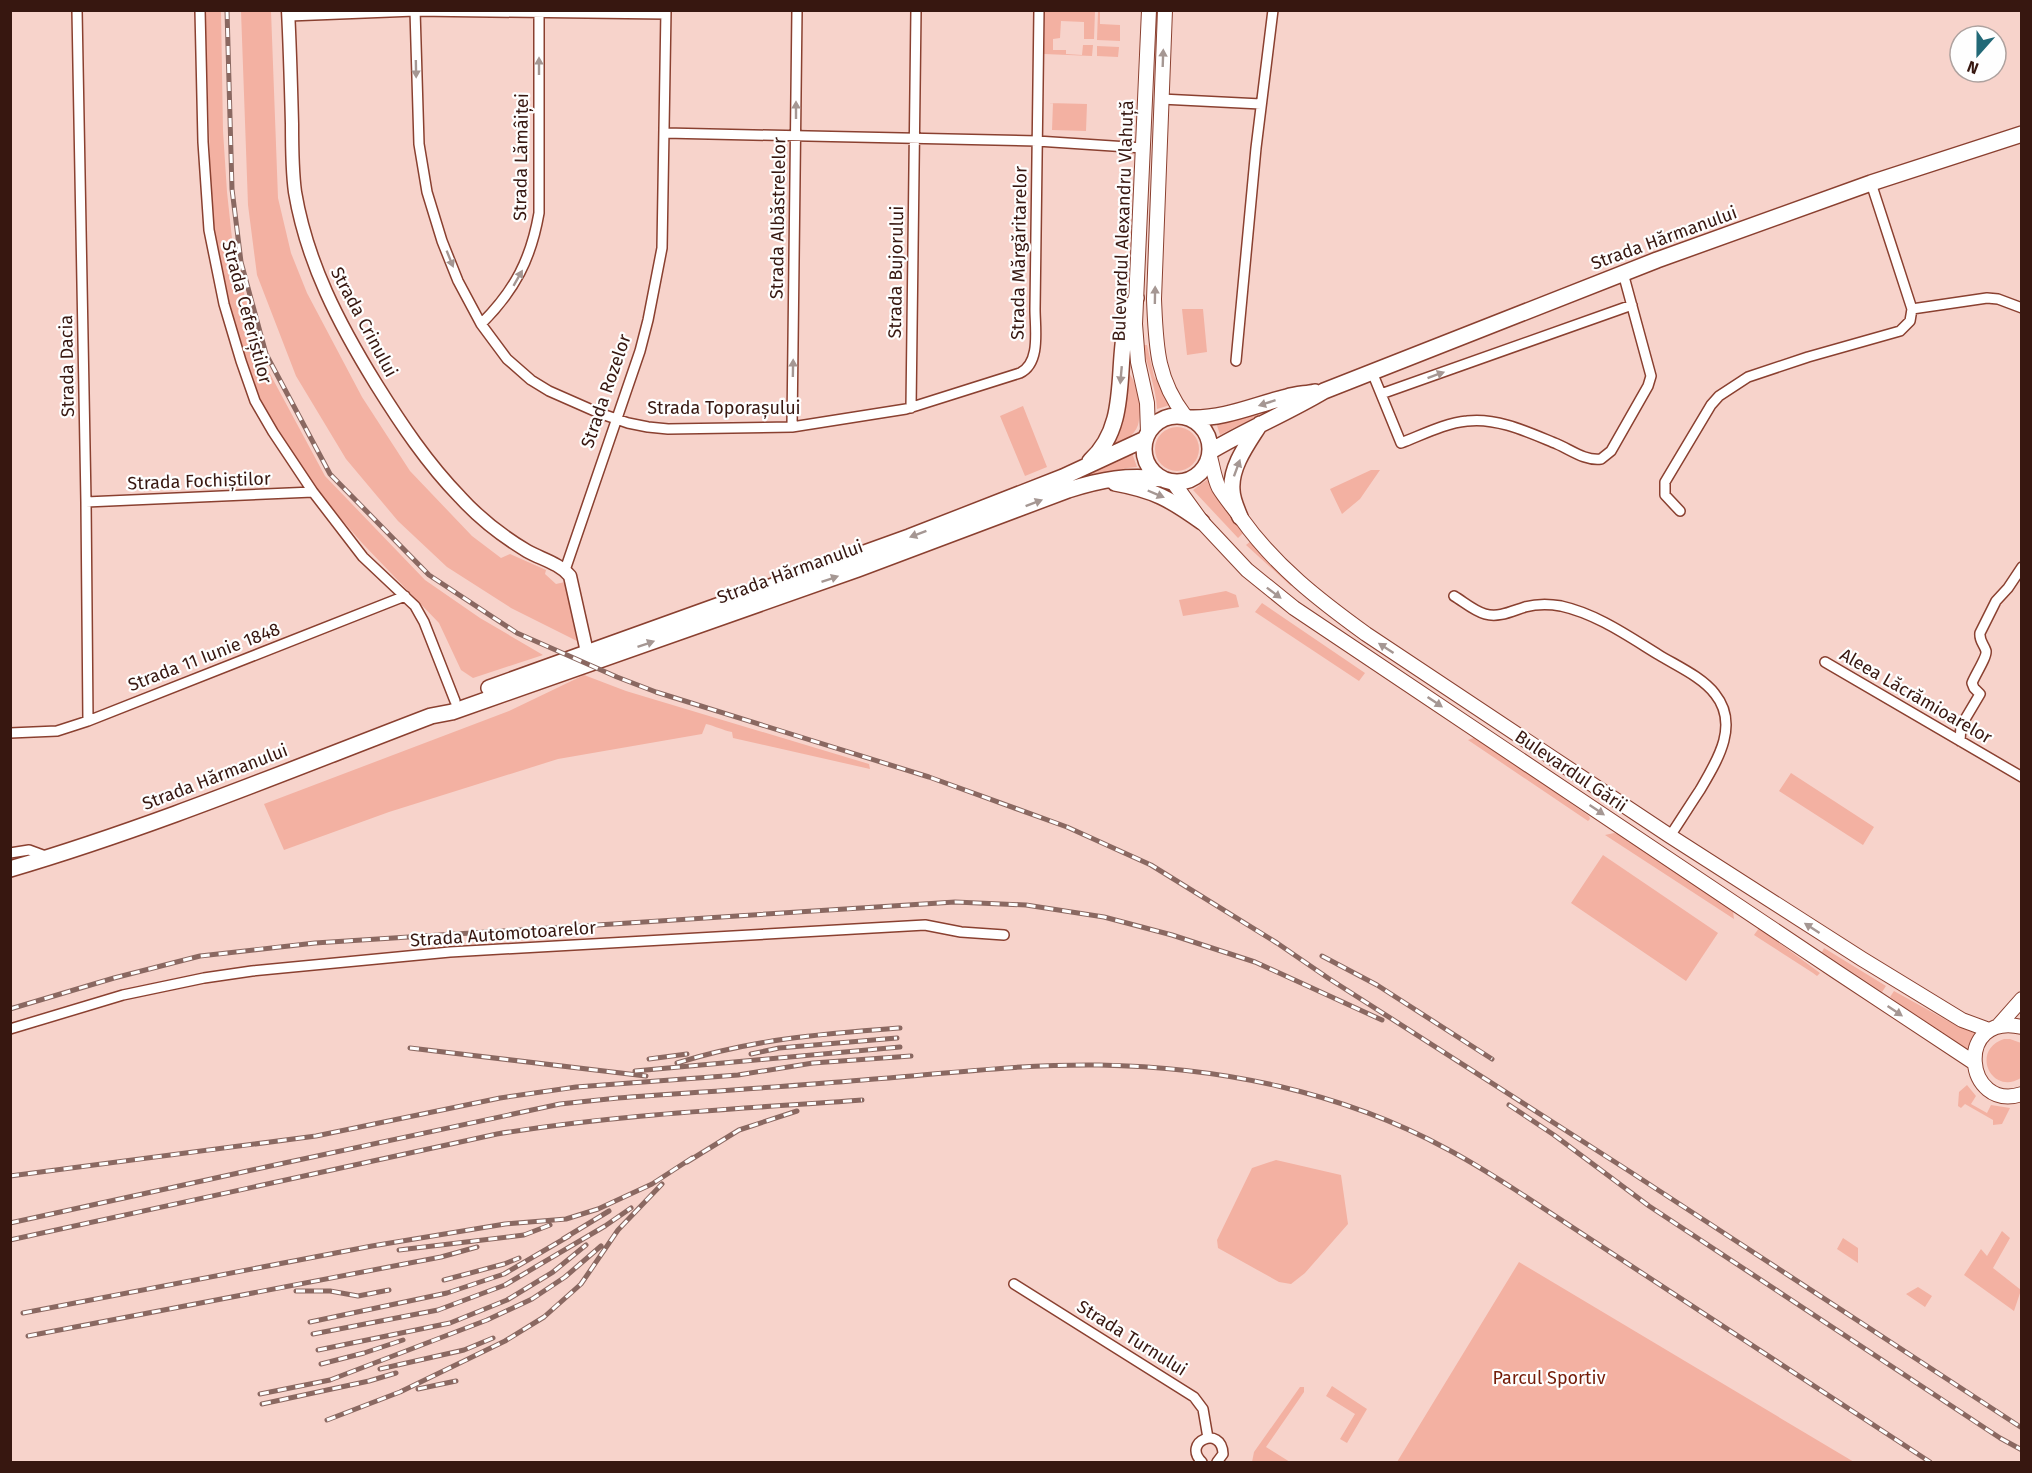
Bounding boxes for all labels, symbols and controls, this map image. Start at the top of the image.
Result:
north arrow [1948,24,2008,84]
one-way arrow [1158,48,1167,67]
one-way arrow [534,57,544,76]
text: N [1964,57,1981,78]
one-way arrow [411,59,421,78]
street label: Strada Lămâiței [509,93,534,221]
street label: Bulevardul Alexandru Vlahuță [1108,100,1139,342]
one-way arrow [791,101,801,120]
street label: Strada Albăstrelelor [766,137,790,299]
street label: Strada Mărgăritarelor [1006,166,1032,340]
street label: Strada Hărmanului [1588,201,1740,275]
street label: Strada Bujorului [884,205,908,339]
street label: Strada Ceferiștilor [216,238,277,386]
one-way arrow [445,251,455,269]
street label: Strada Crinului [326,263,402,381]
one-way arrow [512,270,523,286]
one-way arrow [1150,285,1160,304]
street label: Strada Dacia [55,315,79,417]
street label: Strada Rozelor [576,331,636,451]
one-way arrow [788,359,798,378]
one-way arrow [1116,366,1126,385]
one-way arrow [1427,369,1445,379]
street label: Strada Toporașului [647,397,801,420]
one-way arrow [1258,399,1276,409]
one-way arrow [1232,459,1242,477]
street label: Strada Fochiștilor [127,468,271,495]
one-way arrow [1147,489,1165,499]
one-way arrow [1025,498,1043,508]
one-way arrow [909,530,927,539]
street label: Strada Hărmanului [714,535,866,609]
one-way arrow [821,574,839,584]
one-way arrow [1266,586,1281,598]
street label: Strada 11 Iunie 1848 [125,618,283,696]
one-way arrow [637,639,655,649]
one-way arrow [1378,642,1394,653]
street label: Aleea Lăcrămioarelor [1836,643,1996,749]
one-way arrow [1427,696,1443,707]
street label: Bulevardul Gării [1511,725,1631,817]
street label: Strada Hărmanului [139,739,291,815]
one-way arrow [1589,805,1605,816]
street label: Strada Automotoarelor [409,917,597,951]
one-way arrow [1804,922,1821,933]
one-way arrow [1887,1005,1903,1016]
street label: Strada Turnului [1073,1295,1191,1381]
park label: Parcul Sportiv [1492,1367,1606,1389]

